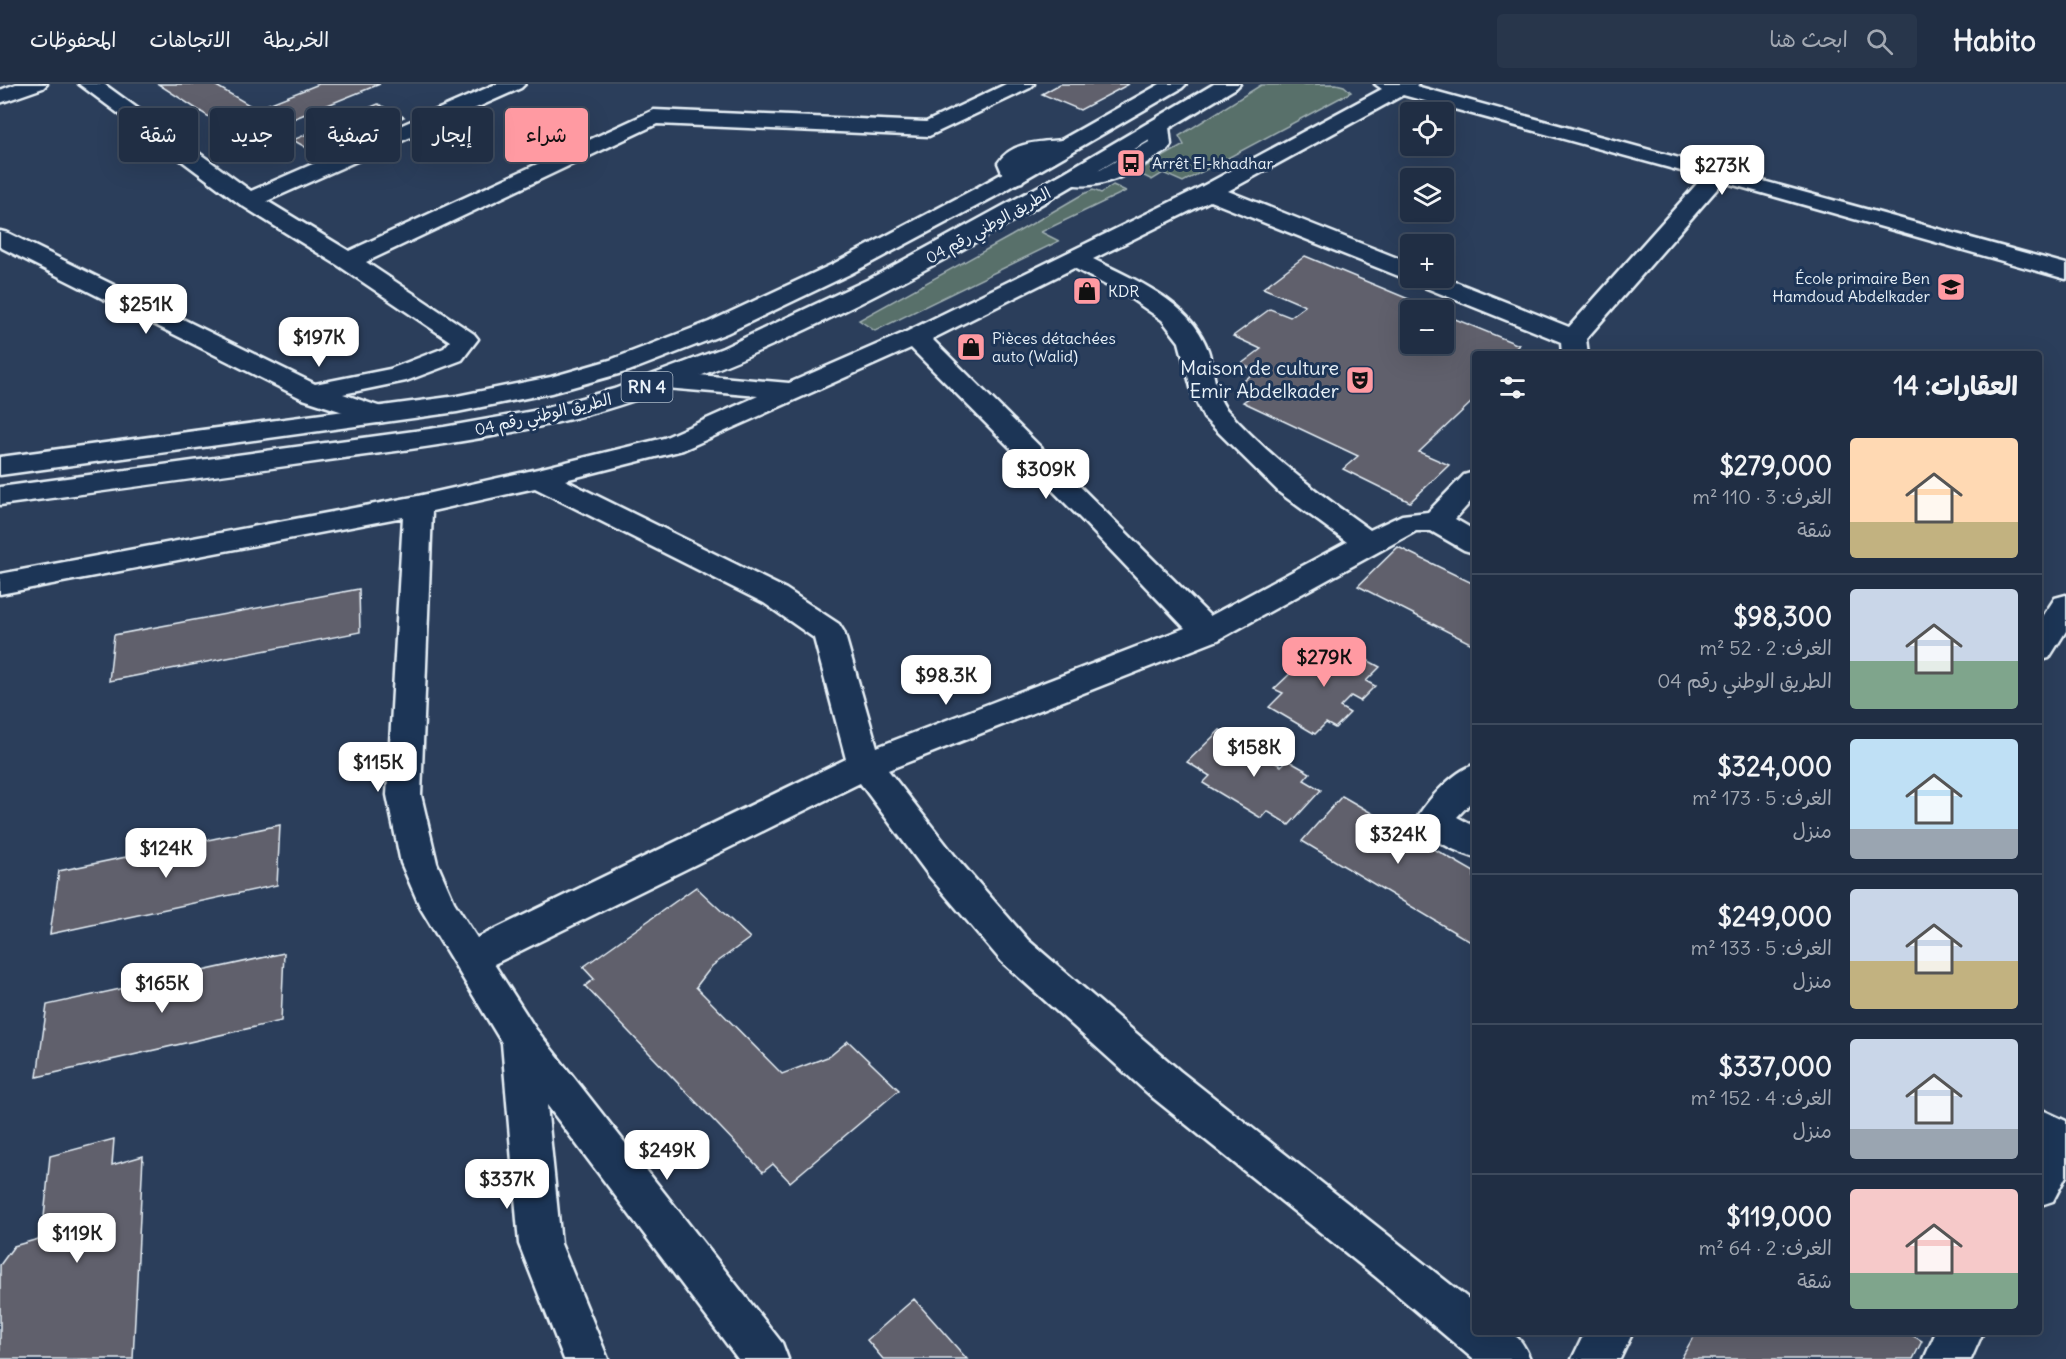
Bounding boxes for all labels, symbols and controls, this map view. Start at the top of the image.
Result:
search box [1497,14,1917,68]
text: Habito [1953,23,2036,59]
text: ابحث هنا [1769,25,1848,53]
icon: search [1863,25,1896,58]
text: المحفوظات [30,26,116,53]
text: الاتجاهات [149,26,231,53]
text: الخريطة [264,26,329,53]
map controls [1400,102,1454,354]
button: locate [1400,102,1454,156]
chip: شقة [119,108,198,162]
chip: جديد [210,108,294,162]
chip: تصفية [306,108,400,162]
chip: إيجار [412,108,493,162]
chip: شراء [505,108,588,162]
pin: $273K [1680,145,1764,196]
bus stop icon: Arrêt El-khadhar [1115,147,1147,179]
text: $273K [1694,152,1750,177]
place label: Arrêt El-khadhar [1152,153,1274,173]
button: layers [1400,168,1454,222]
street label: الطريق الوطني رقم 04 [922,182,1056,272]
button: + [1400,234,1454,288]
place label: École primaire Ben Hamdoud Abdelkader [1772,268,1930,306]
school or university icon: École primaire Ben Hamdoud Abdelkader [1935,271,1967,303]
shop icon: KDR [1071,275,1103,307]
place label: KDR [1108,281,1139,301]
pin: $251K [104,284,188,335]
text: $251K [119,291,173,316]
button: − [1400,300,1454,354]
pin: $197K [277,317,361,368]
text: $197K [293,324,345,349]
place label: Pièces détachées auto (Walid) [992,328,1116,366]
shop icon: Pièces détachées auto (Walid) [955,331,987,363]
place label: Maison de culture Emir Abdelkader [1180,355,1339,403]
theatre icon: Maison de culture Emir Abdelkader [1344,364,1376,396]
text: العقارات: 14 [1893,369,2018,402]
icon: filters [1496,371,1529,404]
road number: RN 4 [622,372,672,402]
street label: الطريق الوطني رقم 04 [473,389,615,444]
pin: $309K [1004,449,1088,500]
text: $279,000 [1719,449,1832,482]
text: $309K [1016,456,1076,481]
icon: home [1898,462,1970,534]
text: الغرف: 3 · 110 m² [1692,484,1832,509]
text: شقة [1797,517,1832,542]
text: $98,300 [1733,600,1832,633]
icon: home [1898,613,1970,685]
text: الغرف: 2 · 52 m² [1699,635,1832,660]
pin: $279K [1282,637,1366,688]
text: $279K [1296,644,1352,669]
pin: $98.3K [897,655,995,706]
text: $98.3K [915,662,977,687]
text: الطريق الوطني رقم 04 [1657,668,1832,693]
pin: $158K [1212,727,1296,778]
text: $158K [1227,734,1281,759]
pin: $115K [336,742,420,793]
text: $115K [353,749,403,774]
text: $324,000 [1717,750,1832,783]
icon: home [1898,763,1970,835]
text: الغرف: 5 · 173 m² [1692,785,1832,810]
pin: $324K [1356,814,1440,865]
text: منزل [1793,818,1832,843]
text: $324K [1370,821,1427,846]
pin: $124K [124,828,208,879]
text: $124K [139,835,193,860]
text: $249,000 [1718,900,1832,933]
icon: home [1898,913,1970,985]
text: الغرف: 5 · 133 m² [1691,935,1832,960]
pin: $165K [120,963,204,1014]
text: منزل [1793,968,1832,993]
text: $165K [135,970,189,995]
text: $337,000 [1719,1050,1832,1083]
icon: home [1898,1063,1970,1135]
text: الغرف: 4 · 152 m² [1691,1085,1832,1110]
text: منزل [1793,1118,1832,1143]
pin: $249K [625,1130,709,1181]
text: $249K [638,1137,696,1162]
pin: $337K [465,1159,549,1210]
text: $337K [479,1166,535,1191]
text: $119,000 [1726,1200,1832,1233]
pin: $119K [35,1213,119,1264]
icon: home [1898,1213,1970,1285]
text: $119K [52,1220,102,1245]
text: الغرف: 2 · 64 m² [1699,1235,1832,1260]
text: شقة [1797,1268,1832,1293]

